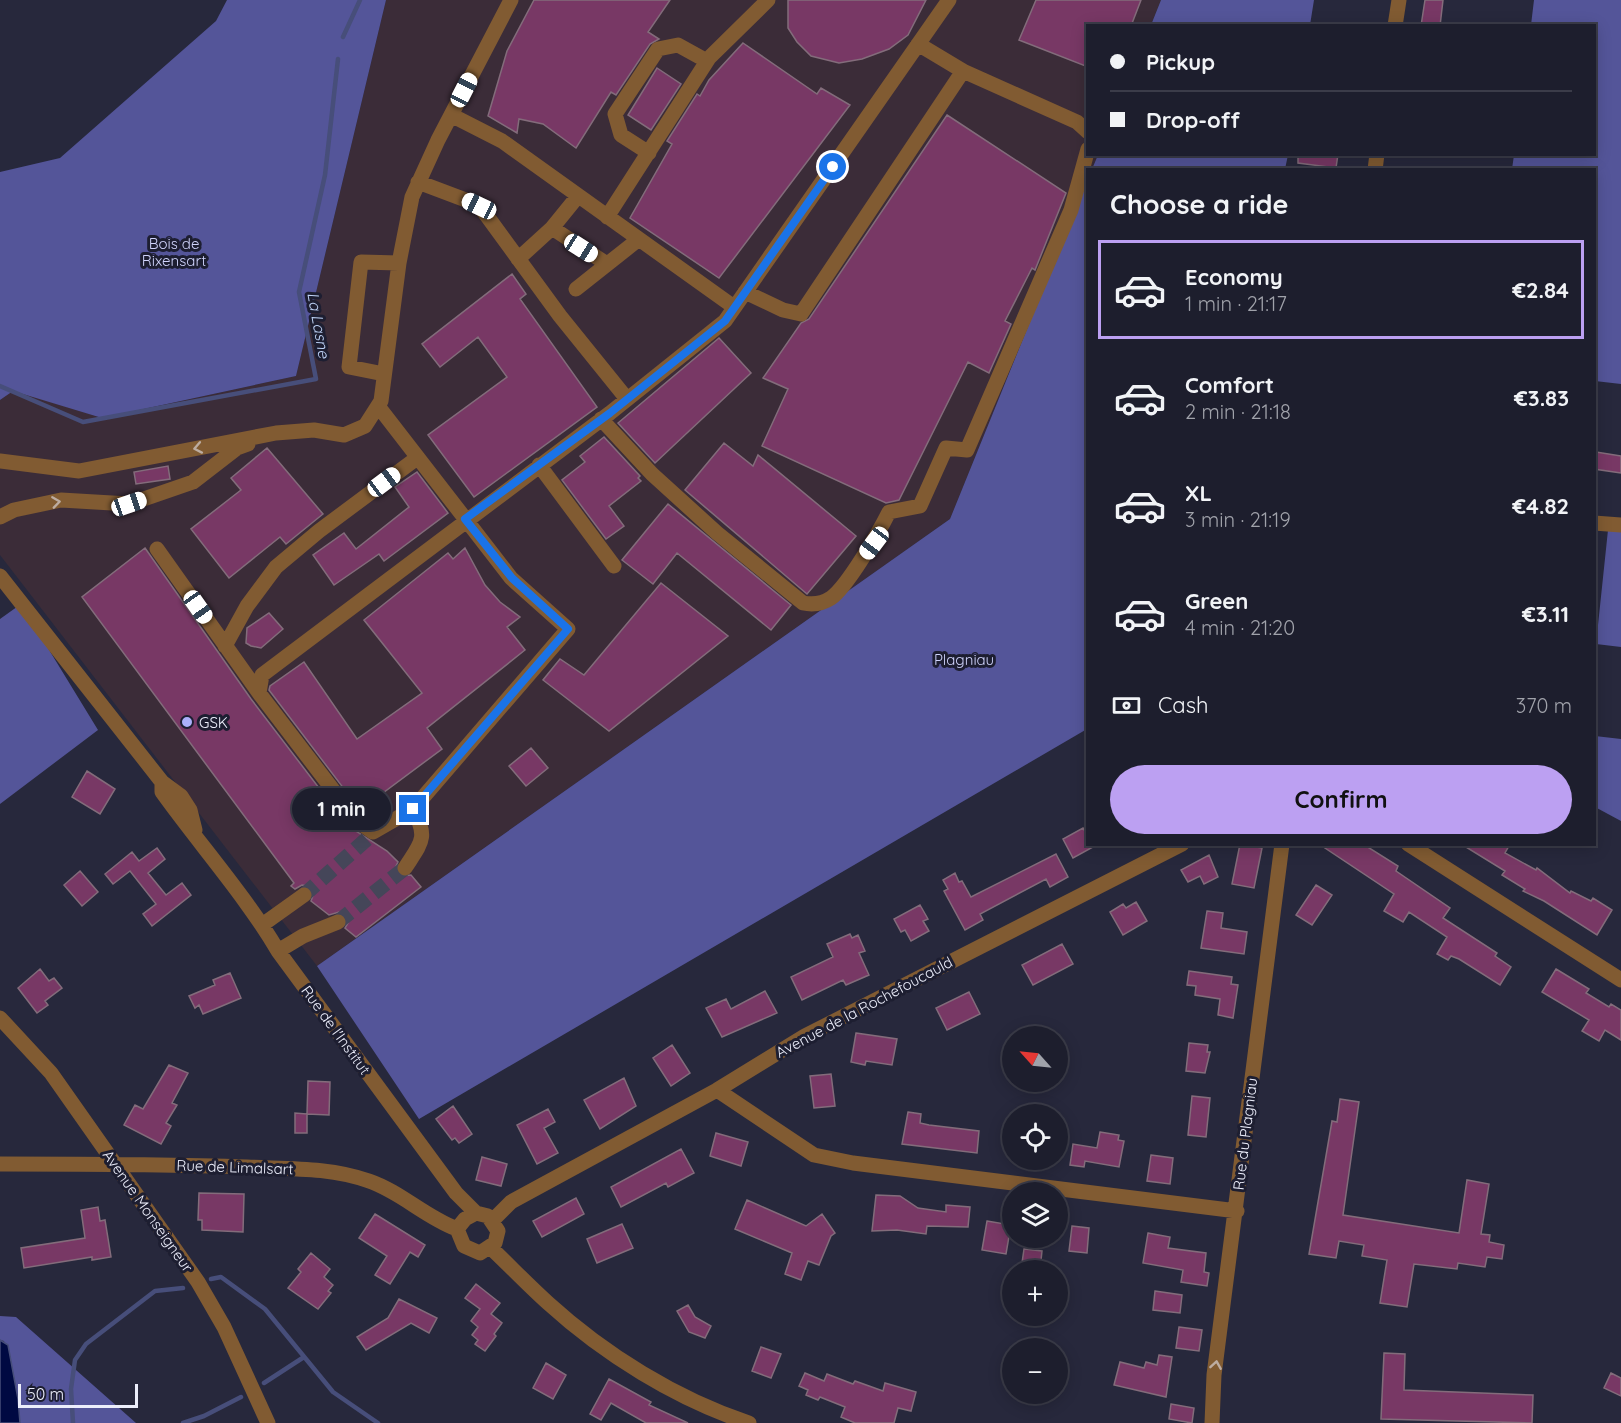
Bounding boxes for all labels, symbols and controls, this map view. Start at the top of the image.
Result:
text: Pickup [1146,48,1215,76]
car [448,70,480,110]
text: Drop-off [1146,106,1240,134]
route start [819,153,846,180]
text: Choose a ride [1110,187,1288,221]
car [459,190,499,222]
car [561,231,601,265]
park label: Bois de Rixensart [142,234,206,270]
icon: car [1113,263,1167,317]
text: Economy [1185,263,1283,291]
text: €2.84 [1512,276,1569,304]
water label: La Lasne [303,290,335,360]
text: 1 min · 21:17 [1185,291,1287,316]
icon: car [1113,371,1167,425]
text: Comfort [1185,371,1274,399]
text: €3.83 [1514,384,1569,412]
text: 2 min · 21:18 [1185,399,1291,424]
one-way arrow [193,441,203,454]
car [364,464,404,500]
icon: car [1113,479,1167,533]
text: XL [1185,479,1212,507]
car [109,490,149,518]
text: €4.82 [1512,492,1569,520]
one-way arrow [51,496,61,509]
text: 3 min · 21:19 [1185,507,1291,532]
car [856,523,892,563]
car [180,587,216,627]
icon: car [1113,587,1167,641]
text: Green [1185,587,1248,615]
text: €3.11 [1522,600,1569,628]
text: 4 min · 21:20 [1185,615,1295,640]
park label: Plagniau [934,650,994,669]
icon: cash [1110,689,1143,722]
text: Cash [1158,691,1209,719]
text: 370 m [1516,693,1572,718]
place label: GSK [199,713,228,732]
marker: GSK [180,715,194,729]
button: Confirm [1110,765,1572,834]
callout: 1 min [293,788,392,830]
route end [399,795,426,822]
text: 1 min [317,796,366,821]
street label: Avenue de la Rochefoucauld [772,952,956,1062]
street label: Rue de l'Institut [297,982,375,1078]
north arrow [1002,1026,1068,1092]
map controls [1002,1026,1068,1404]
street label: Rue du Plagniau [1229,1077,1261,1191]
button: locate [1002,1104,1068,1170]
street label: Avenue Monseigneur [99,1146,198,1276]
street label: Rue de Limalsart [176,1155,294,1179]
button: layers [1002,1182,1068,1248]
button: + [1002,1260,1068,1326]
button: − [1002,1338,1068,1404]
one-way arrow [1209,1360,1222,1370]
scale bar [18,1381,138,1408]
text: 50 m [27,1384,64,1404]

